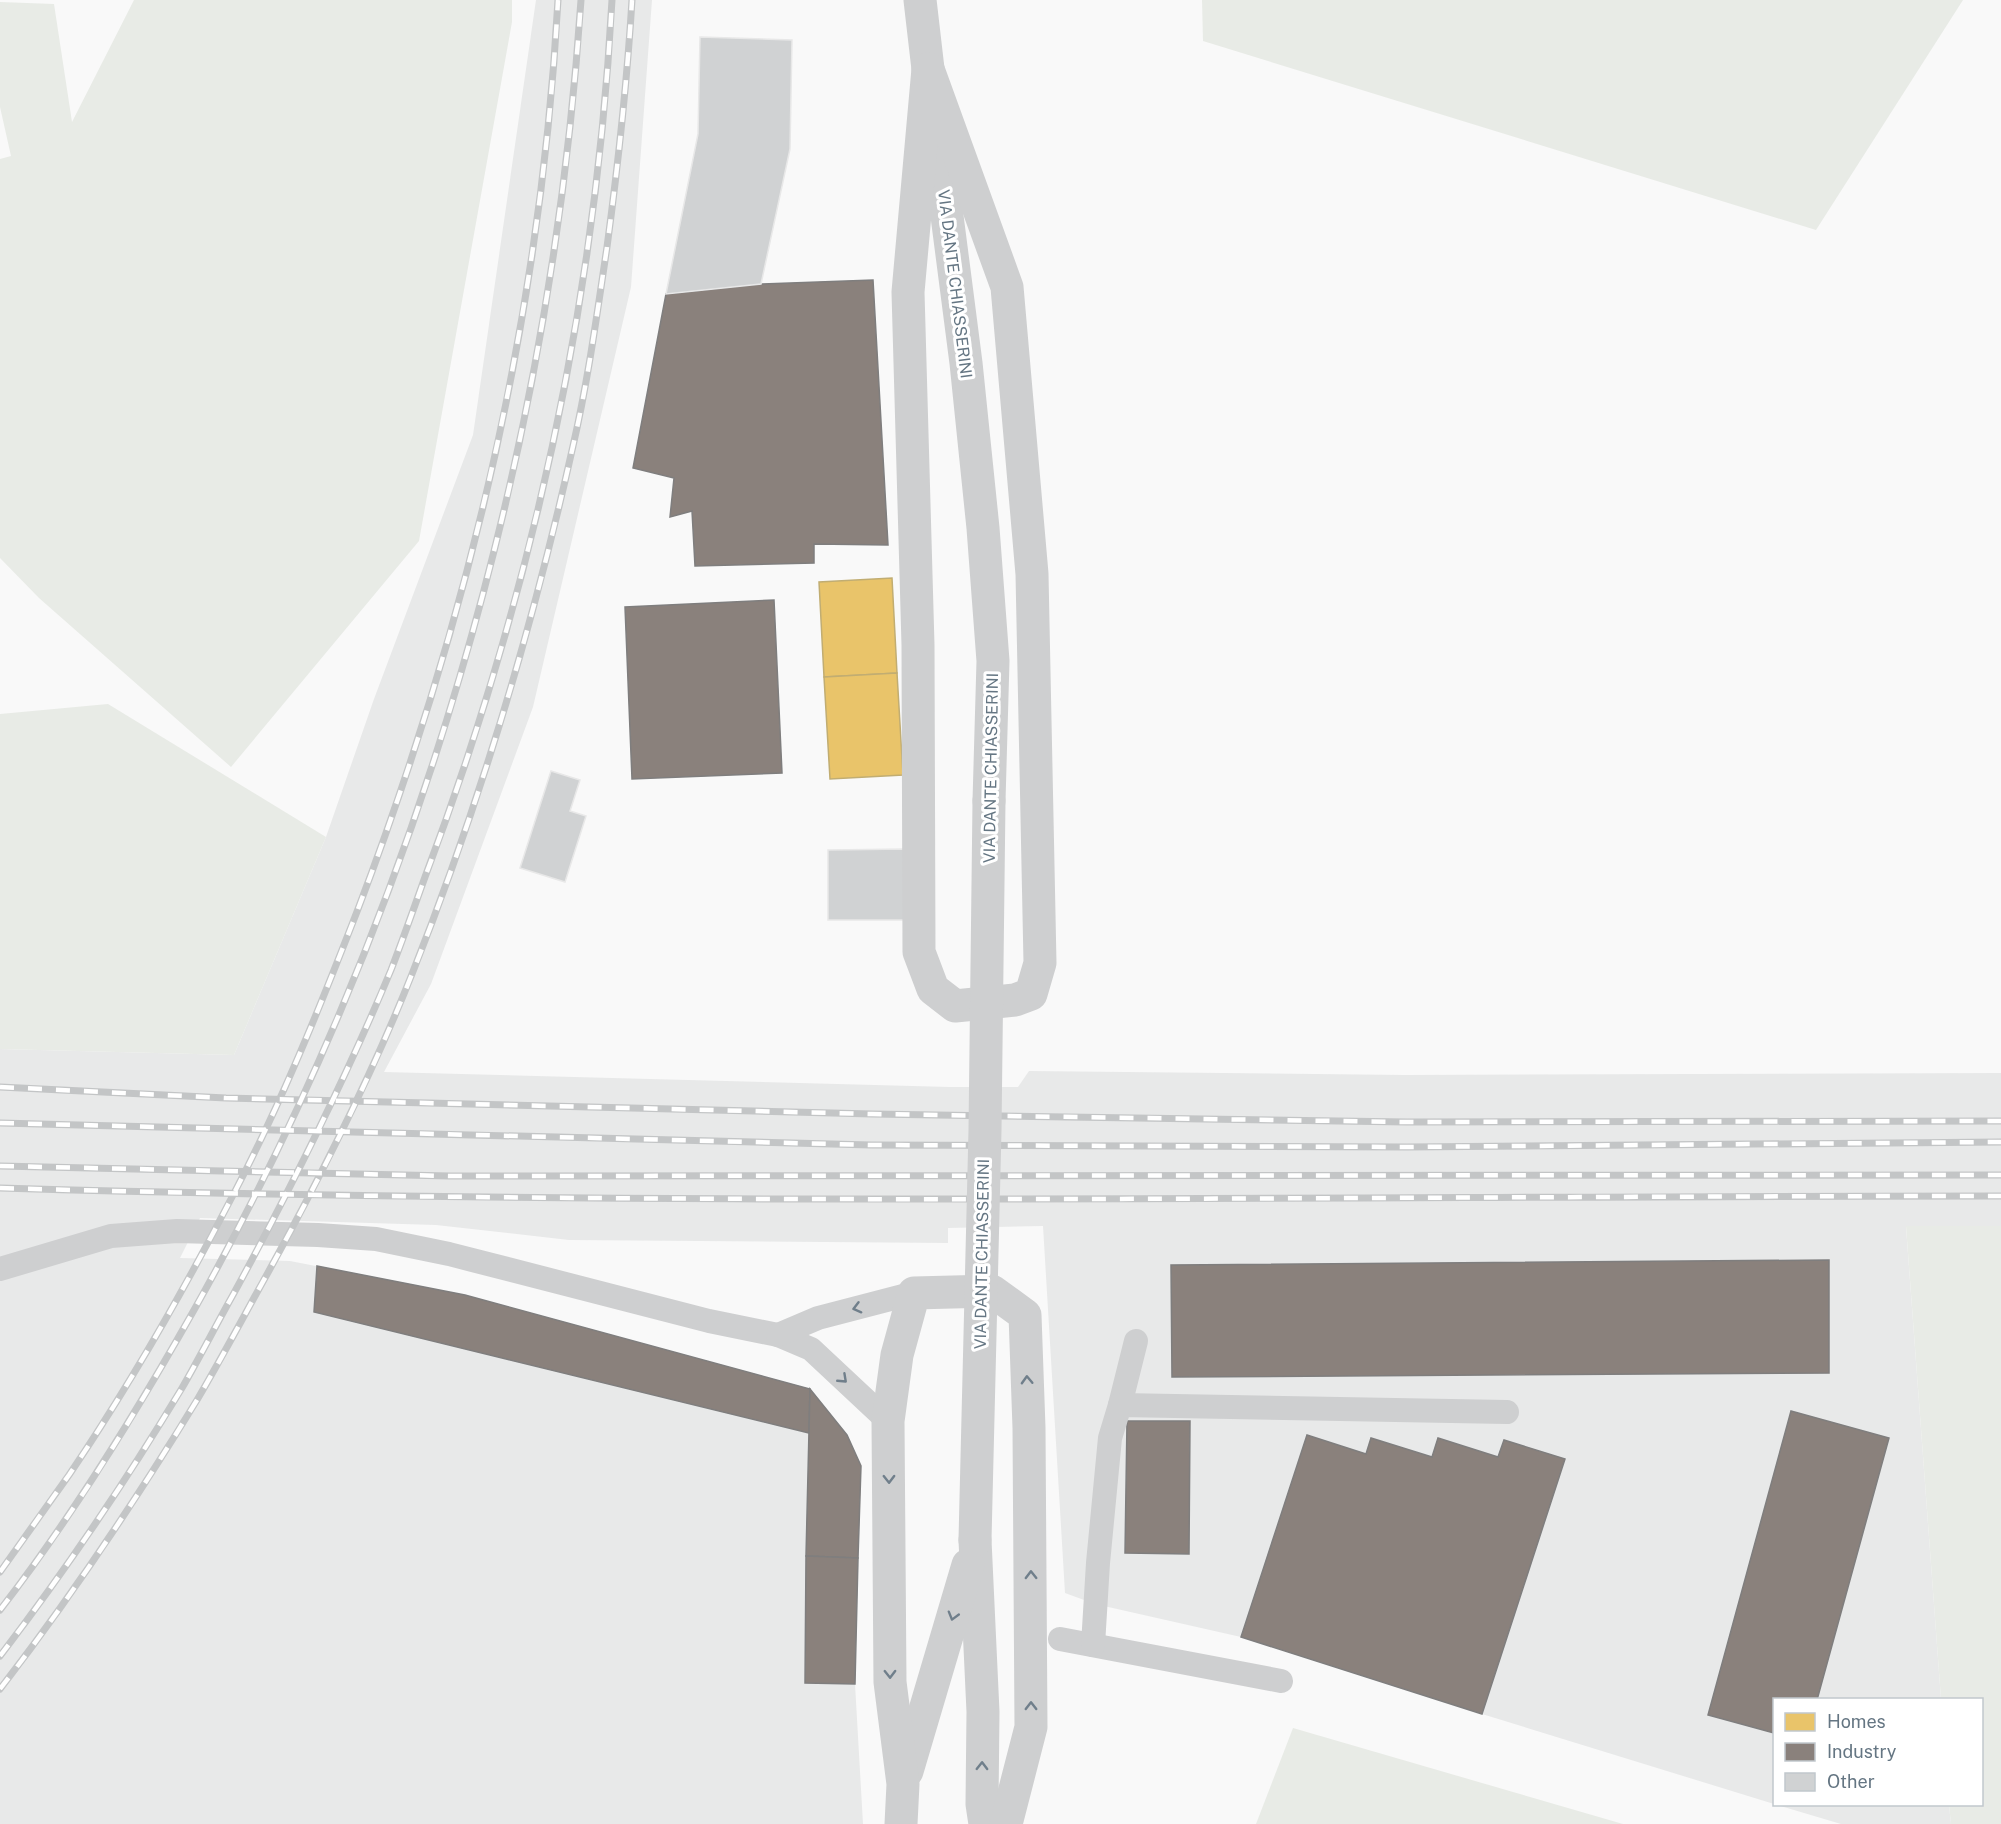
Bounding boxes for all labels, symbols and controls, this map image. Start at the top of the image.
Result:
street label: VIA DANTE CHIASSERINI [934,188,976,380]
street label: VIA DANTE CHIASSERINI [980,673,1002,863]
street label: VIA DANTE CHIASSERINI [971,1159,993,1349]
one-way arrow [852,1300,862,1313]
one-way arrow [835,1371,846,1382]
one-way arrow [1021,1375,1034,1384]
one-way arrow [882,1475,895,1484]
one-way arrow [1024,1570,1037,1579]
one-way arrow [948,1610,960,1621]
one-way arrow [884,1670,897,1679]
legend [1773,1698,1983,1806]
one-way arrow [1025,1701,1037,1710]
text: Homes [1827,1711,1886,1732]
text: Industry [1827,1741,1897,1762]
one-way arrow [976,1761,989,1770]
text: Other [1827,1771,1875,1792]

